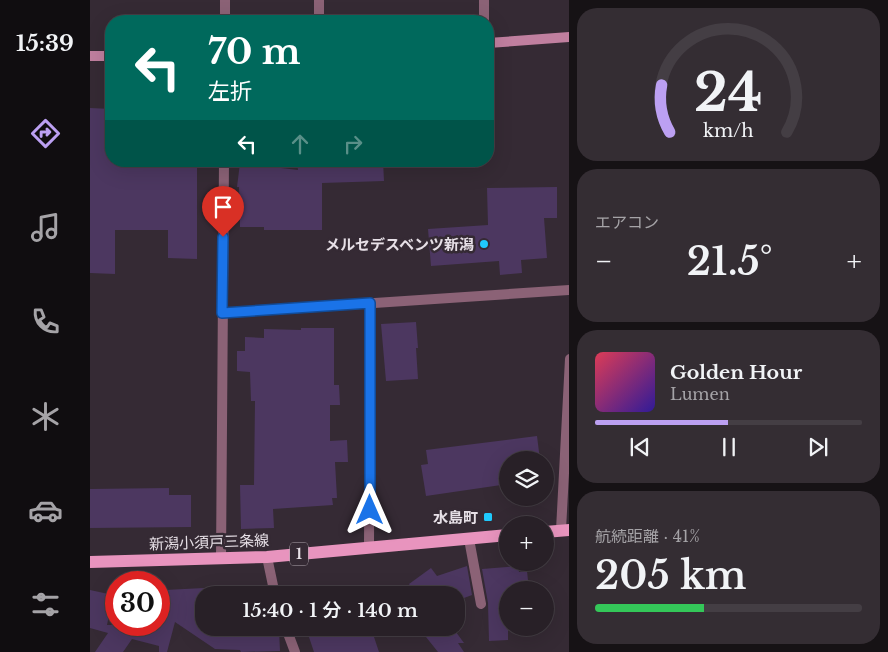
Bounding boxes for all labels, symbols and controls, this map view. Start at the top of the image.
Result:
text: 15:39 [16,30,74,57]
text: 70 m [208,30,301,73]
icon: left [125,35,190,100]
text: 24 [694,61,763,125]
text: 左折 [208,78,252,105]
icon: directions [28,116,63,151]
text: km/h [703,120,754,142]
icon: left [233,130,261,158]
icon: ahead [286,130,314,158]
icon: right [339,130,367,158]
pin [202,186,244,237]
icon: arrive [209,193,237,221]
icon: music [28,210,63,245]
text: エアコン [595,212,659,232]
place label: メルセデスベンツ新潟 [325,235,474,254]
marker: メルセデスベンツ新潟 [478,238,490,250]
text: 21.5° [687,238,773,285]
text: − [595,244,613,279]
text: + [847,244,862,279]
icon: phone [28,304,63,339]
text: Golden Hour [670,361,802,384]
text: Lumen [670,384,730,404]
icon: climate [28,399,63,434]
icon: previous [626,433,654,461]
icon: pause [715,433,743,461]
icon: next [804,433,832,461]
map controls [499,451,554,636]
button: layers [499,451,554,506]
position arrow [343,483,395,535]
icon: car [28,493,63,528]
place label: 水島町 [433,508,478,527]
marker: 水島町 [482,511,494,523]
button: + [499,516,554,571]
text: 航続距離 · 41% [595,526,700,546]
street label: 新潟小須戸三条線 [149,530,269,554]
road number: 1 [290,542,308,566]
text: 205 km [595,552,746,599]
speed limit sign: 30 [105,571,170,636]
button: − [499,581,554,636]
icon: filters [28,587,63,622]
text: 15:40 · 1 分 · 140 m [242,599,418,622]

